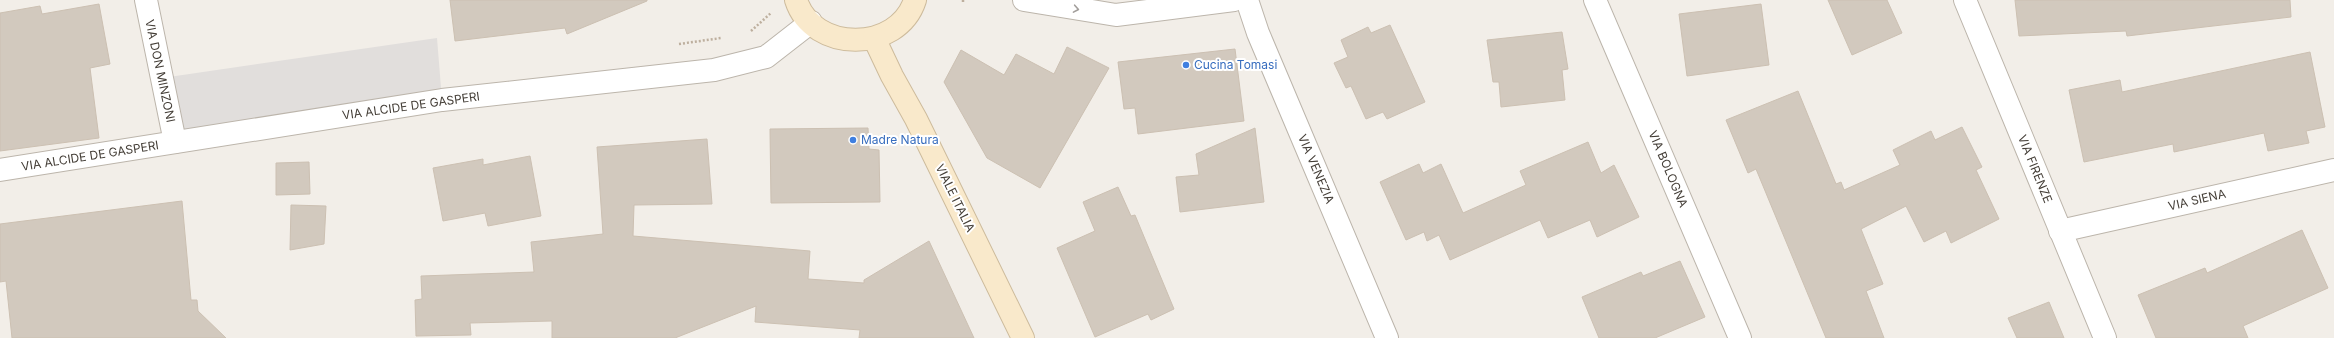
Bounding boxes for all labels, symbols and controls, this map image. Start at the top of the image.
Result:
one-way arrow [1073,4,1079,13]
street label: VIA DON MINZONI [142,18,179,124]
place label: Cucina Tomasi [1194,57,1277,72]
marker: Cucina Tomasi [1181,60,1191,70]
street label: VIA ALCIDE DE GASPERI [341,88,481,123]
street label: VIA BOLOGNA [1646,128,1691,210]
place label: Madre Natura [861,132,939,147]
street label: VIA VENEZIA [1295,132,1338,206]
street label: VIA FIRENZE [2015,133,2056,205]
marker: Madre Natura [848,135,858,145]
street label: VIA ALCIDE DE GASPERI [20,137,160,174]
street label: VIALE ITALIA [933,161,978,234]
street label: VIA SIENA [2167,186,2227,213]

